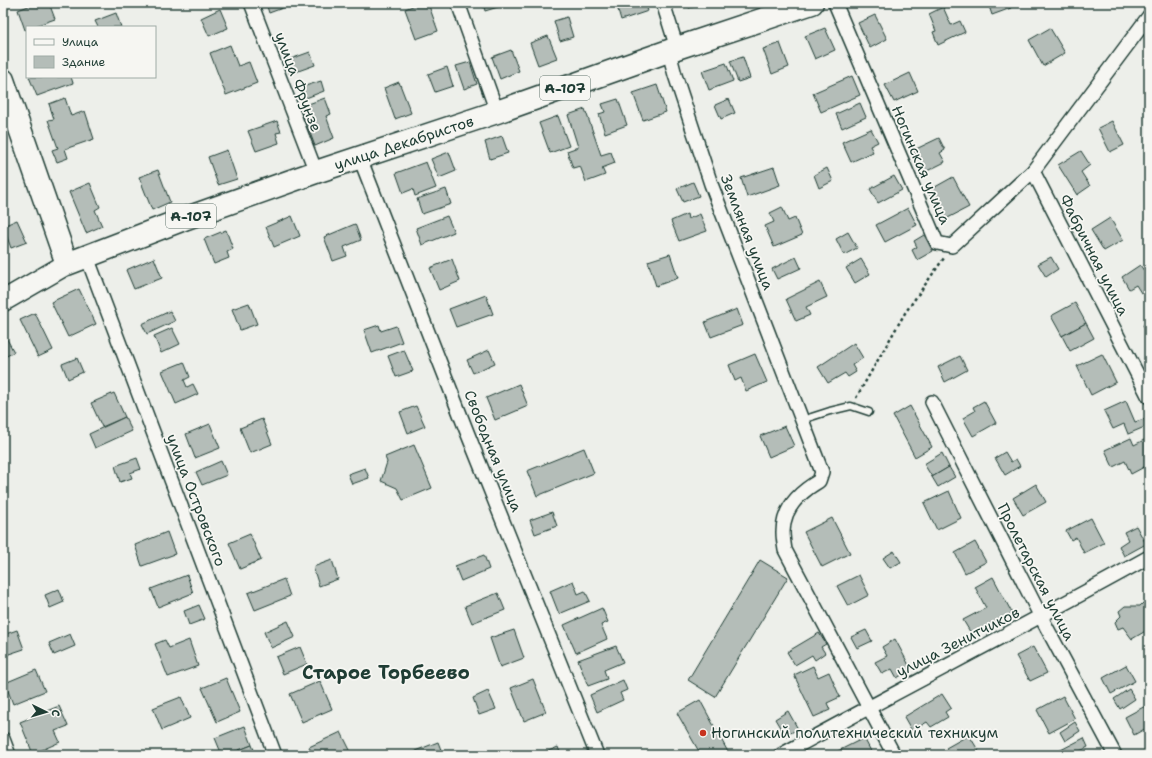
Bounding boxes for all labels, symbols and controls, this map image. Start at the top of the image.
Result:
legend [26,26,156,78]
street label: улица Фрунзе [270,29,326,135]
text: Улица [62,34,99,50]
text: Здание [62,54,106,70]
road number: А-107 [540,76,590,100]
street label: Ногинская улица [887,102,955,228]
street label: улица Декабристов [332,111,476,175]
street label: Земляная улица [716,171,779,293]
street label: Фабричная улица [1055,191,1134,320]
road number: А-107 [166,204,216,228]
street label: Свободная улица [459,387,527,516]
street label: улица Островского [161,431,231,569]
street label: Пролетарская улица [993,500,1080,645]
street label: улица Зенитчиков [893,602,1023,682]
district label: Старое Торбеево [302,660,470,685]
north arrow [26,692,66,732]
text: С [48,709,63,717]
place label: Ногинский политехнический техникум [711,723,999,743]
marker: Ногинский политехнический техникум [698,728,708,738]

